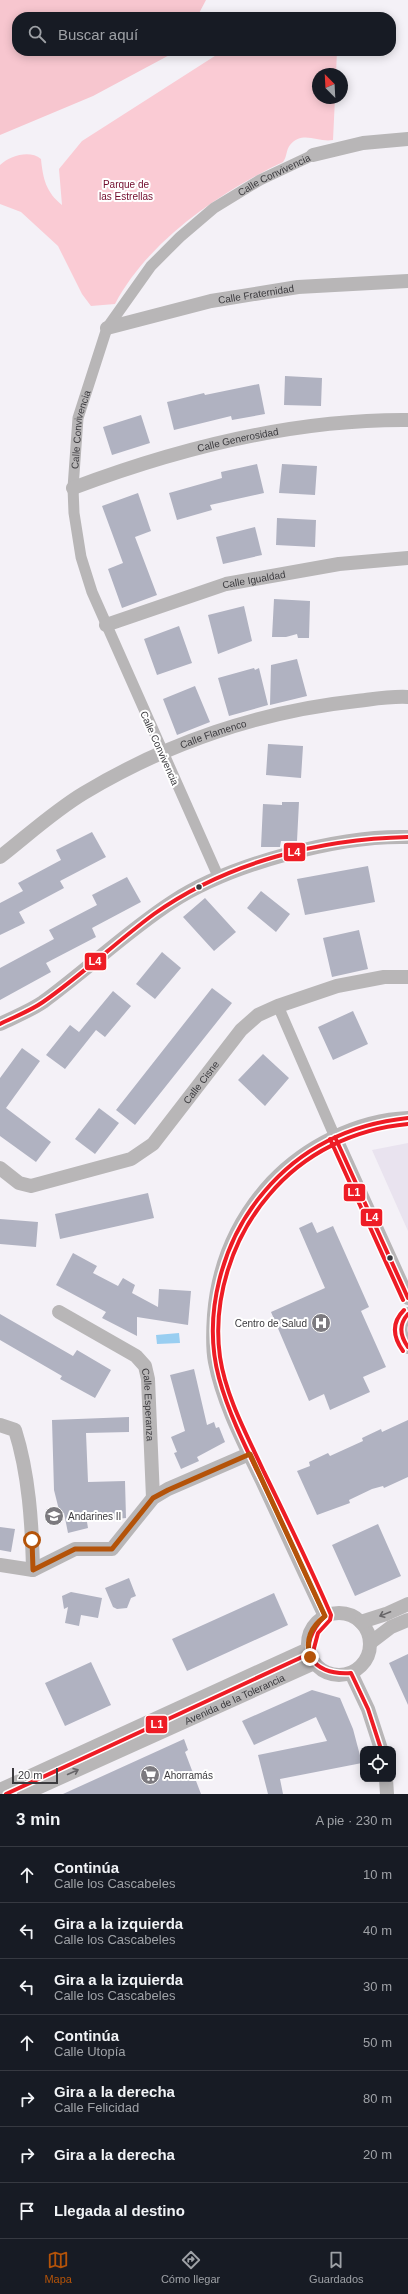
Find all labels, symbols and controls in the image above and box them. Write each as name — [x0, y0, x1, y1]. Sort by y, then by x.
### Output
search box — [12, 12, 396, 56]
icon: search — [26, 23, 48, 45]
text: Buscar aquí — [58, 26, 138, 43]
north arrow — [312, 68, 348, 104]
street label: Calle Convivencia — [236, 152, 313, 198]
park label: Parque de las Estrellas — [99, 179, 153, 202]
street label: Calle Fraternidad — [217, 283, 295, 306]
street label: Calle Convivencia — [69, 389, 93, 469]
street label: Calle Generosidad — [196, 426, 279, 454]
street label: Calle Igualdad — [221, 569, 286, 591]
street label: Calle Convivencia — [138, 709, 181, 787]
street label: Calle Flamenco — [178, 718, 248, 751]
line badge: L4 — [283, 842, 306, 862]
text: L4 — [288, 846, 301, 858]
unlabelled marker — [194, 882, 204, 892]
line badge: L4 — [84, 952, 107, 971]
text: L4 — [89, 955, 102, 967]
street label: Calle Cisne — [181, 1058, 221, 1106]
line badge: L1 — [343, 1183, 366, 1202]
text: L1 — [348, 1186, 360, 1198]
line badge: L4 — [360, 1208, 383, 1227]
text: L4 — [366, 1211, 379, 1223]
unlabelled marker — [385, 1253, 395, 1263]
hospital icon: Centro de Salud — [310, 1312, 332, 1334]
place label: Centro de Salud — [235, 1318, 307, 1329]
street label: Calle Esperanza — [140, 1367, 156, 1442]
school or university icon: Andarines II — [43, 1505, 65, 1527]
place label: Andarines II — [68, 1511, 121, 1522]
route start — [23, 1531, 41, 1549]
one-way arrow — [379, 1611, 391, 1619]
route end — [301, 1648, 319, 1666]
street label: Avenida de la Tolerancia — [183, 1672, 287, 1727]
line badge: L1 — [145, 1715, 168, 1734]
text: L1 — [151, 1718, 163, 1730]
map controls — [360, 1746, 396, 1782]
button: locate — [360, 1746, 396, 1782]
supermarket icon: Ahorramás — [139, 1764, 161, 1786]
scale bar — [12, 1766, 58, 1785]
one-way arrow — [66, 1768, 78, 1775]
text: 20 m — [18, 1769, 42, 1781]
place label: Ahorramás — [164, 1770, 213, 1781]
text: 3 min — [16, 1810, 60, 1829]
text: A pie · 230 m — [315, 1813, 392, 1828]
text: Continúa — [54, 1859, 119, 1876]
icon: ahead — [16, 1864, 38, 1886]
text: 10 m — [363, 1867, 392, 1882]
text: Calle los Cascabeles — [54, 1876, 175, 1891]
text: Gira a la izquierda — [54, 1915, 183, 1932]
icon: left — [16, 1920, 38, 1942]
text: 40 m — [363, 1923, 392, 1938]
text: Calle los Cascabeles — [54, 1932, 175, 1947]
text: Gira a la izquierda — [54, 1971, 183, 1988]
icon: left — [16, 1976, 38, 1998]
text: 30 m — [363, 1979, 392, 1994]
text: Calle los Cascabeles — [54, 1988, 175, 2003]
text: Continúa — [54, 2027, 119, 2044]
icon: ahead — [16, 2032, 38, 2054]
text: 50 m — [363, 2035, 392, 2050]
text: Calle Utopía — [54, 2044, 126, 2059]
text: Gira a la derecha — [54, 2083, 175, 2100]
icon: right — [16, 2088, 38, 2110]
text: 80 m — [363, 2091, 392, 2106]
text: Calle Felicidad — [54, 2100, 139, 2115]
icon: right — [16, 2144, 38, 2166]
text: Gira a la derecha — [54, 2146, 175, 2163]
text: 20 m — [363, 2147, 392, 2162]
icon: arrive — [16, 2200, 38, 2222]
text: Llegada al destino — [54, 2202, 185, 2219]
tab: Mapa — [44, 2249, 72, 2285]
tab: Cómo llegar — [161, 2249, 220, 2285]
tab: Guardados — [309, 2249, 364, 2285]

